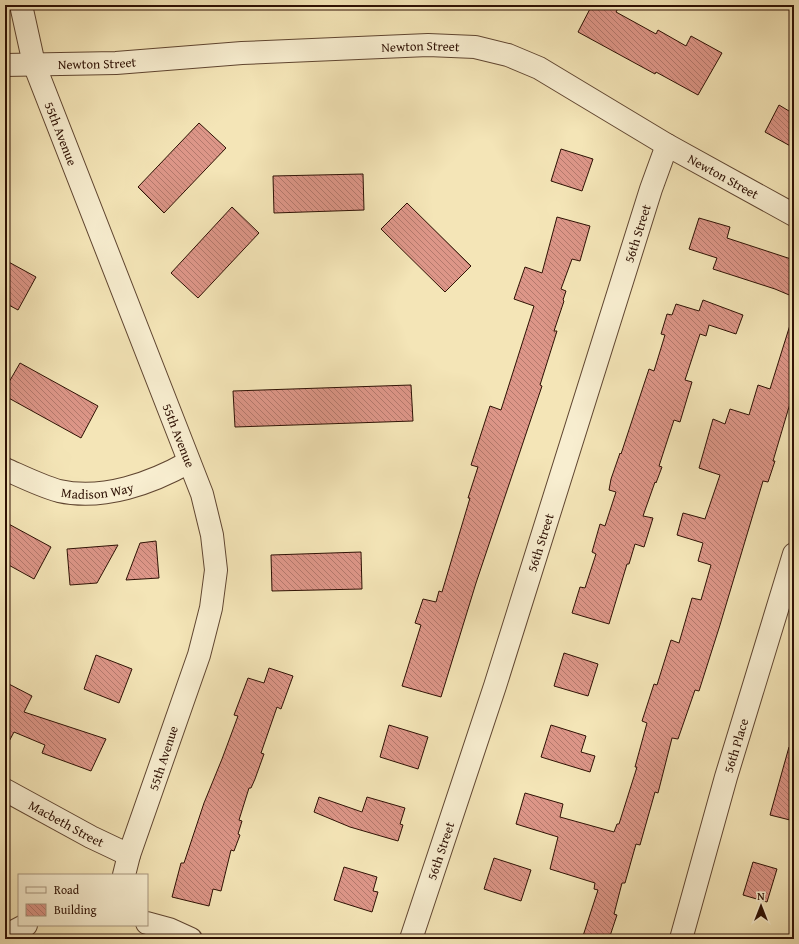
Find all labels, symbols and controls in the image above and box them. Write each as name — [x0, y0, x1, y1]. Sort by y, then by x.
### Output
street label: Newton Street — [381, 36, 460, 57]
street label: Newton Street — [58, 52, 137, 74]
street label: 55th Avenue — [40, 99, 82, 168]
street label: Newton Street — [684, 149, 762, 204]
street label: 56th Street — [619, 202, 656, 265]
street label: 55th Avenue — [157, 401, 200, 470]
street label: Madison Way — [60, 478, 136, 504]
street label: 56th Street — [522, 511, 559, 574]
street label: 56th Place — [719, 716, 753, 775]
street label: 55th Avenue — [144, 723, 183, 793]
street label: Macbeth Street — [25, 796, 107, 852]
street label: 56th Street — [422, 819, 459, 882]
legend — [18, 874, 148, 926]
text: Road — [54, 881, 80, 898]
north arrow — [741, 886, 781, 926]
text: N — [757, 888, 765, 904]
text: Building — [54, 901, 97, 918]

